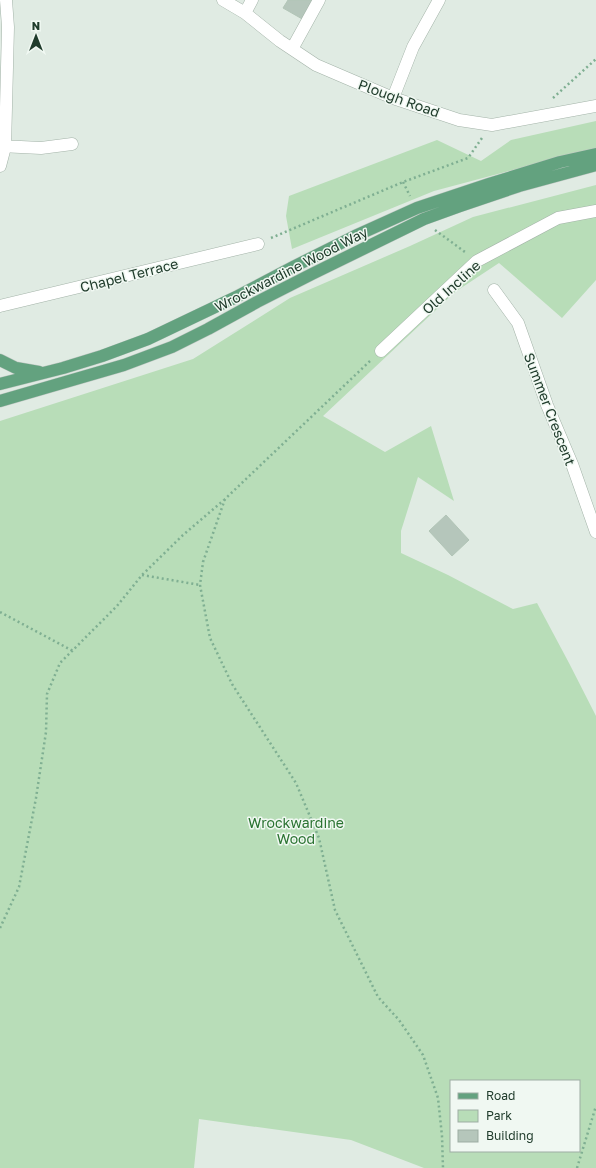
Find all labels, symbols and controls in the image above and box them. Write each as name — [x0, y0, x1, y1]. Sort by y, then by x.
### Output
north arrow — [16, 16, 56, 56]
text: N — [32, 19, 40, 32]
street label: Plough Road — [356, 75, 442, 121]
street label: Wrockwardine Wood Way — [212, 223, 371, 315]
street label: Chapel Terrace — [78, 255, 180, 295]
street label: Old Incline — [418, 256, 484, 318]
street label: Summer Crescent — [521, 350, 579, 468]
park label: Wrockwardine Wood — [248, 814, 344, 847]
legend — [450, 1080, 580, 1152]
text: Road — [486, 1088, 515, 1103]
text: Park — [486, 1108, 512, 1123]
text: Building — [486, 1128, 534, 1143]

